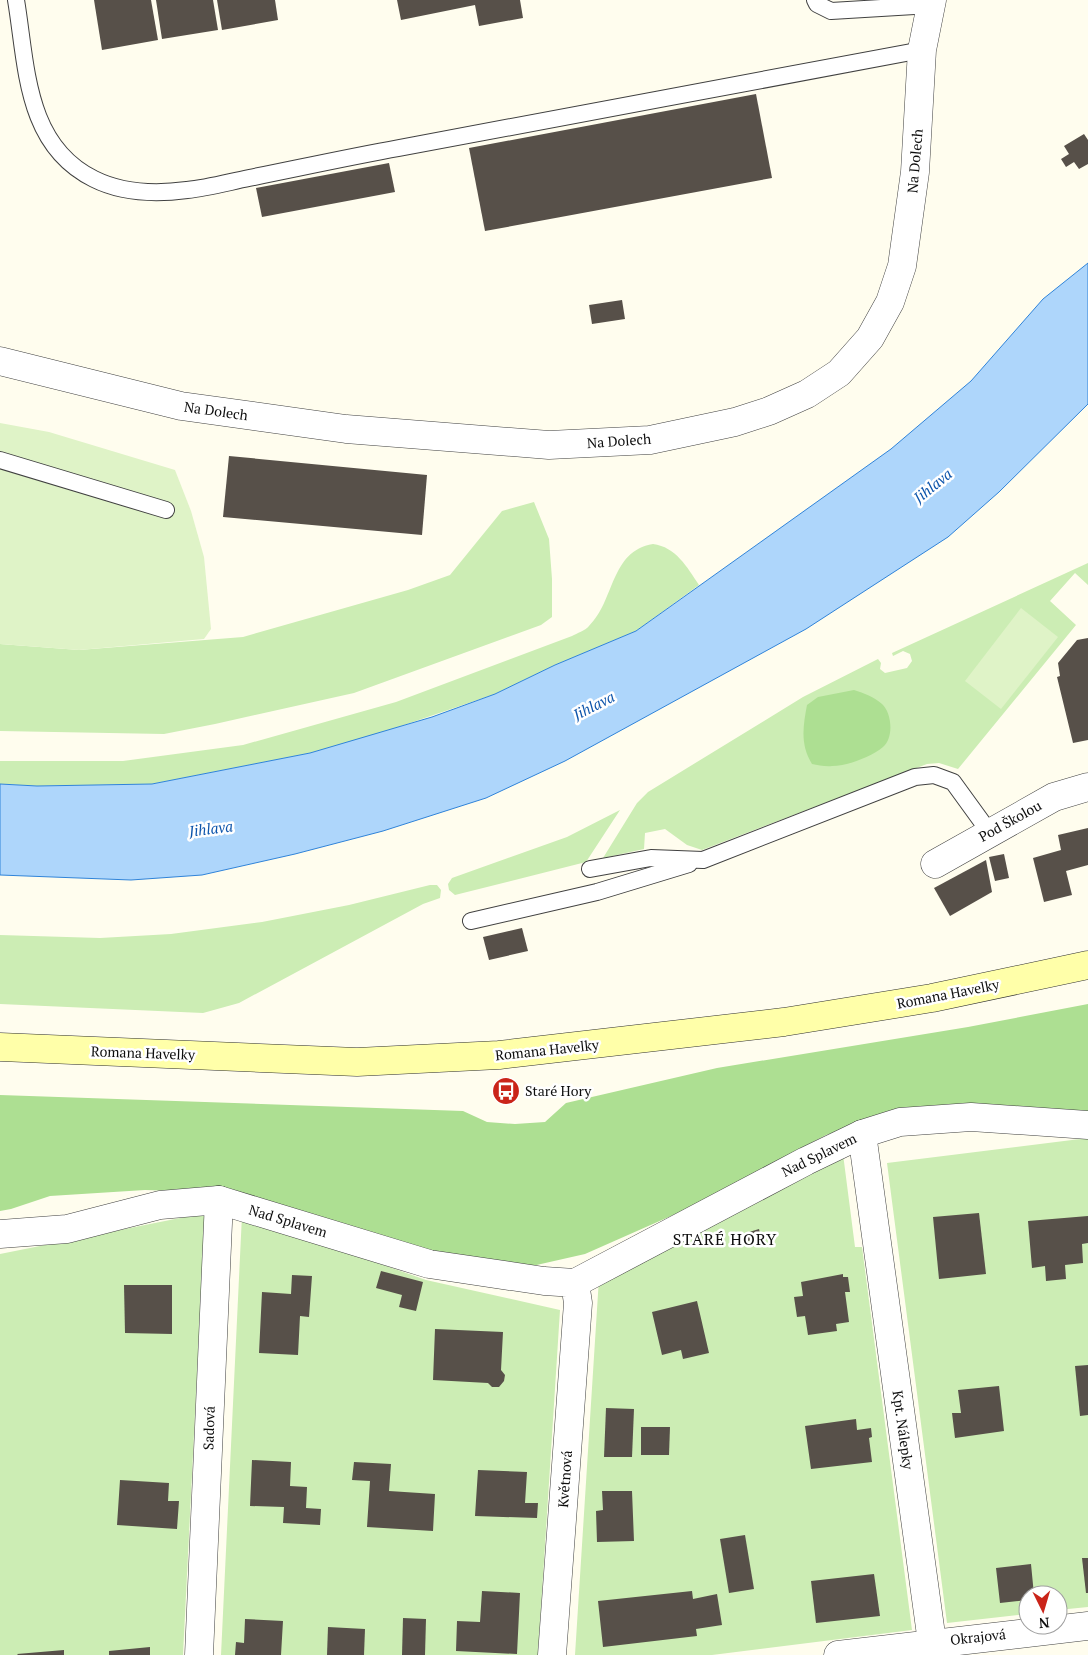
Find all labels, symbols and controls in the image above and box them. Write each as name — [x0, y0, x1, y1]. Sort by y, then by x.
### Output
street label: Na Dolech — [902, 128, 927, 194]
street label: Na Dolech — [183, 397, 249, 424]
street label: Na Dolech — [586, 429, 652, 452]
water label: Jihlava — [908, 464, 956, 507]
water label: Jihlava — [569, 686, 618, 724]
street label: Pod Školou — [975, 795, 1045, 846]
water label: Jihlava — [187, 815, 234, 841]
street label: Romana Havelky — [895, 974, 1002, 1013]
street label: Romana Havelky — [494, 1035, 601, 1064]
street label: Romana Havelky — [91, 1041, 196, 1064]
bus stop icon: Staré Hory — [491, 1076, 521, 1106]
place label: Staré Hory — [525, 1081, 592, 1100]
street label: Nad Splavem — [778, 1128, 859, 1181]
street label: Nad Splavem — [247, 1200, 330, 1241]
district label: STARÉ HORY — [673, 1228, 777, 1250]
street label: Kpt. Nálepky — [889, 1389, 919, 1472]
street label: Sadová — [198, 1406, 219, 1450]
street label: Květnová — [553, 1450, 576, 1508]
north arrow — [1018, 1585, 1068, 1635]
text: N — [1038, 1614, 1050, 1633]
street label: Okrajová — [949, 1624, 1007, 1649]

